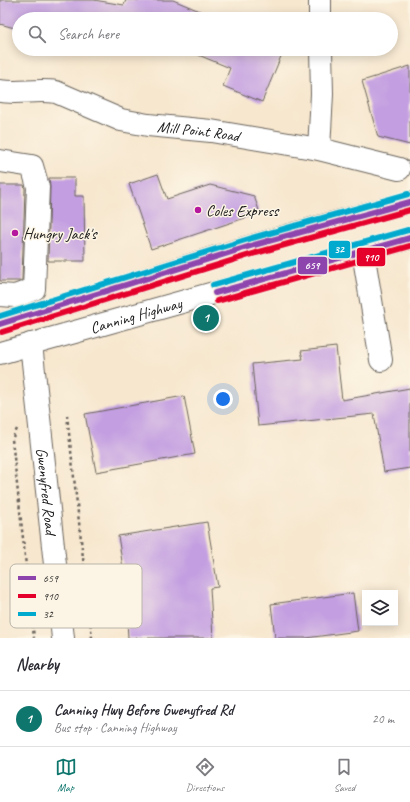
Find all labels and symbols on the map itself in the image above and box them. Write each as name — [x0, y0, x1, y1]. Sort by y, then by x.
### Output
street label: Mill Point Road — [156, 117, 243, 147]
place label: Coles Express — [206, 201, 280, 221]
marker: Coles Express — [193, 205, 203, 215]
place label: Hungry Jack's — [23, 224, 98, 244]
marker: Hungry Jack's — [10, 228, 20, 238]
line badge: 32 — [328, 240, 351, 259]
text: 32 — [334, 242, 345, 256]
line badge: 910 — [356, 247, 386, 267]
text: 910 — [364, 250, 379, 264]
line badge: 659 — [297, 256, 328, 275]
text: 659 — [305, 258, 321, 272]
street label: Canning Highway — [88, 293, 186, 338]
pin: 1 — [193, 303, 219, 333]
your location — [213, 389, 233, 409]
street label: Gwenyfred Road — [31, 447, 61, 538]
legend — [10, 564, 142, 628]
text: 659 — [43, 571, 59, 585]
text: 910 — [43, 589, 59, 603]
text: 32 — [43, 607, 54, 621]

